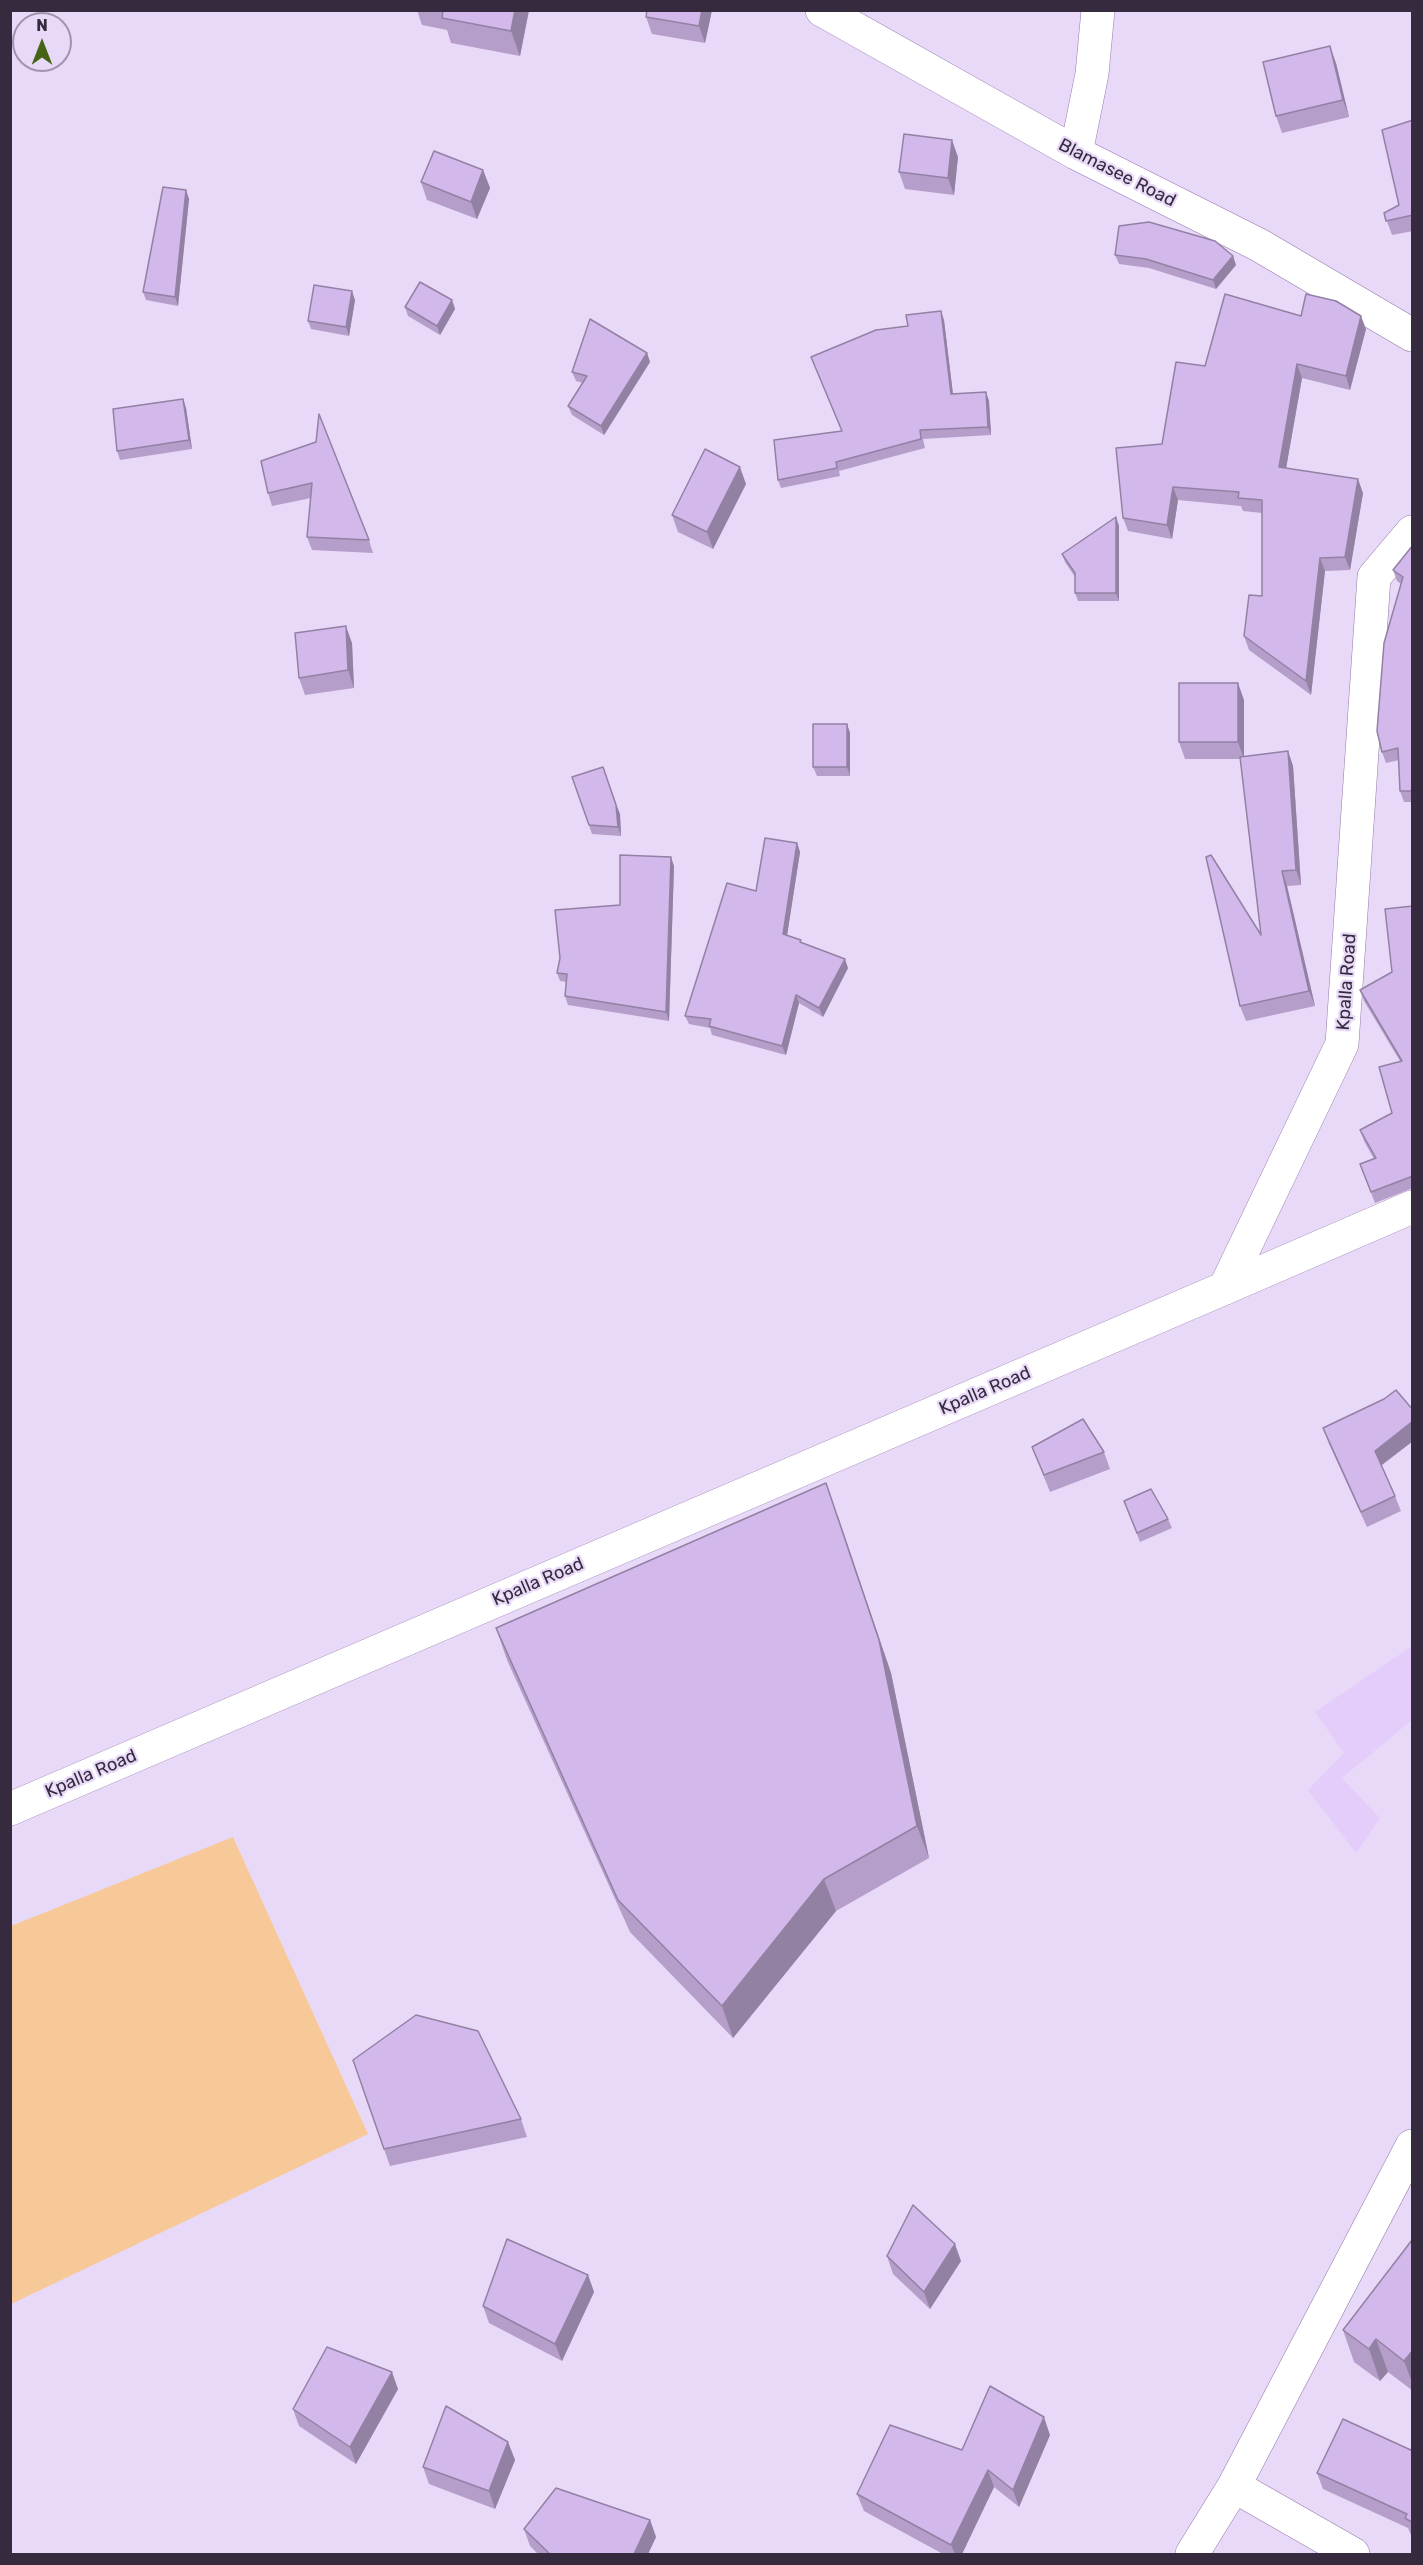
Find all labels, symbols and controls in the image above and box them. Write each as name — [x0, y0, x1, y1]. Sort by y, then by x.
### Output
north arrow — [12, 12, 72, 72]
text: N — [36, 16, 48, 35]
street label: Blamasee Road — [1055, 134, 1179, 212]
street label: Kpalla Road — [1333, 933, 1361, 1031]
street label: Kpalla Road — [936, 1362, 1034, 1420]
street label: Kpalla Road — [489, 1553, 587, 1611]
street label: Kpalla Road — [42, 1745, 140, 1803]

